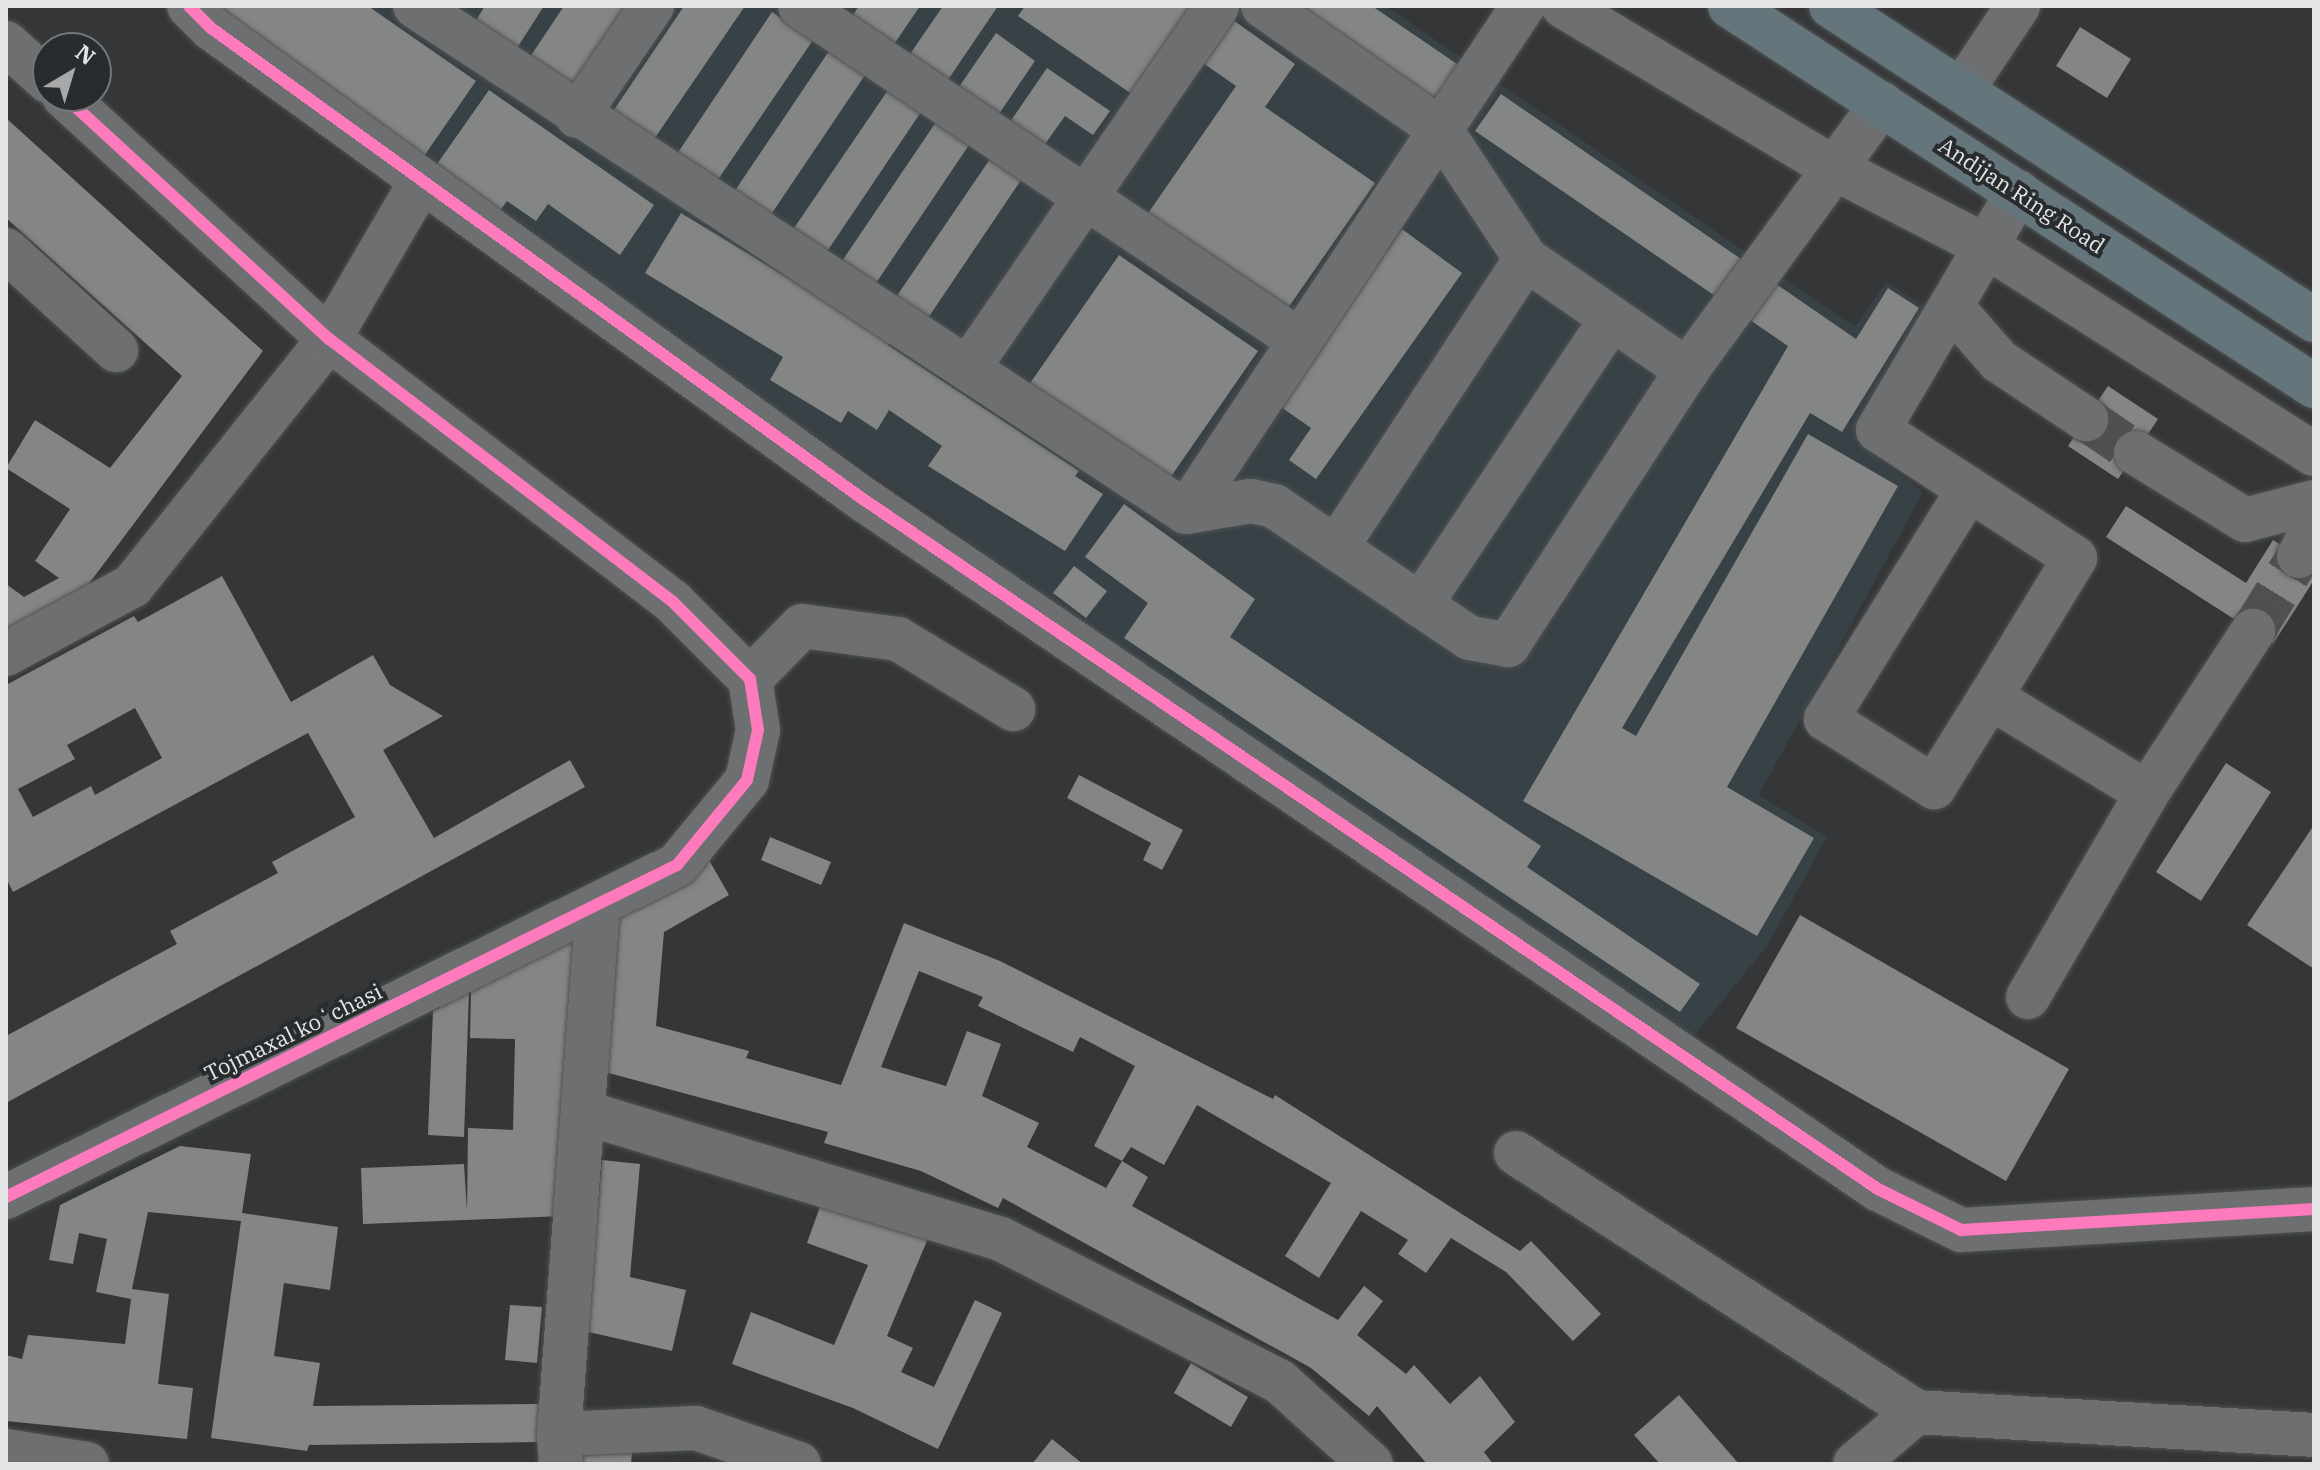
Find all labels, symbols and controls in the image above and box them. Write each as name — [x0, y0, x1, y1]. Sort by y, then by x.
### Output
north arrow — [32, 32, 112, 112]
text: N — [70, 37, 102, 71]
street label: Andijan Ring Road — [1934, 131, 2110, 259]
street label: Tojmaxal koʻchasi — [200, 978, 386, 1086]

